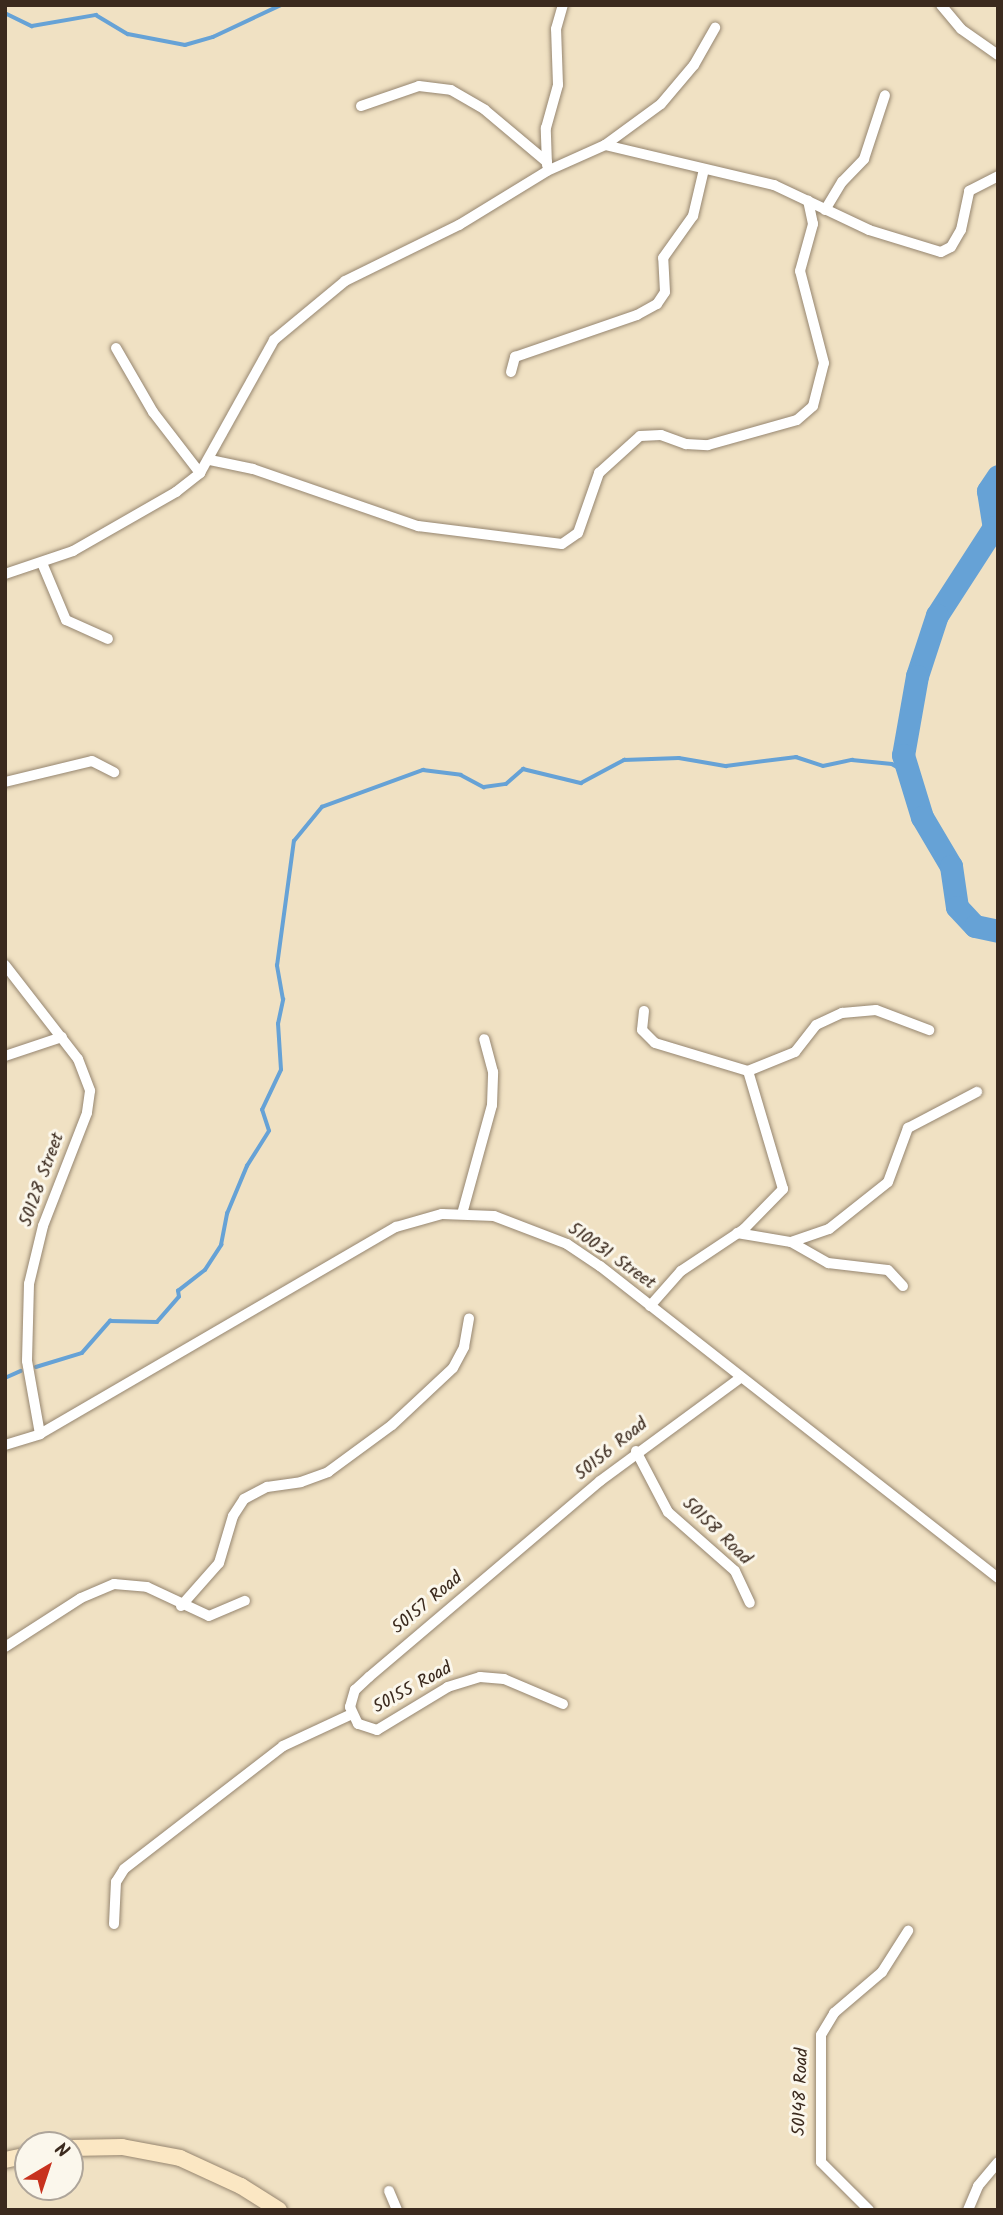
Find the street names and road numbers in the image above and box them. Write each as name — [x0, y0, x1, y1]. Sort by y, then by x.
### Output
street label: 50128 Street — [16, 1130, 70, 1230]
street label: 510031 Street — [563, 1219, 659, 1295]
street label: 50156 Road — [571, 1414, 653, 1486]
street label: 50158 Road — [677, 1494, 755, 1570]
street label: 50157 Road — [388, 1568, 468, 1640]
street label: 50155 Road — [370, 1658, 456, 1720]
street label: 50148 Road — [790, 2047, 814, 2137]

